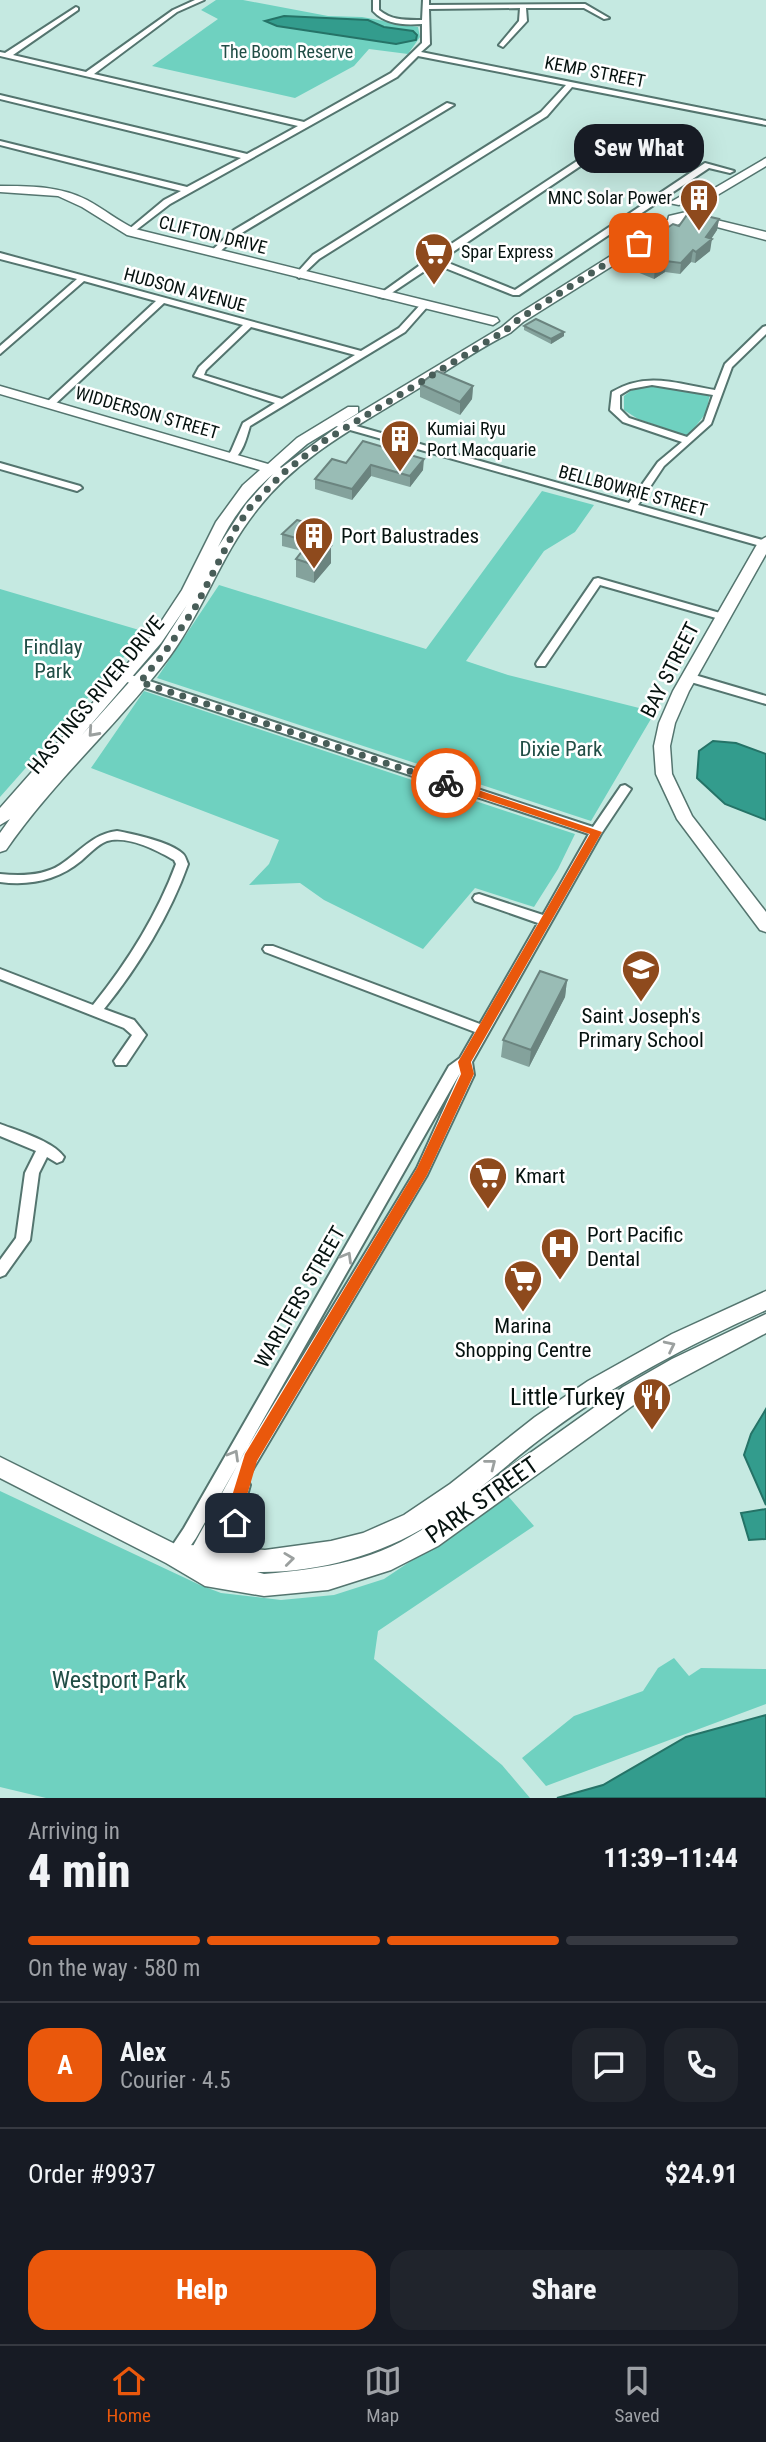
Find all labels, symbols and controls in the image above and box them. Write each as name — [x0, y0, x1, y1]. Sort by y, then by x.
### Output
park label: The Boom Reserve — [221, 41, 353, 62]
street label: KEMP STREET — [543, 51, 647, 92]
callout: Sew What — [574, 124, 704, 173]
text: Sew What — [594, 135, 684, 162]
building icon: MNC Solar Power — [678, 177, 720, 232]
place label: MNC Solar Power — [548, 187, 673, 208]
street label: CLIFTON DRIVE — [157, 211, 269, 258]
pin — [609, 213, 669, 273]
icon: bag — [620, 224, 658, 262]
supermarket icon: Spar Express — [413, 231, 455, 286]
place label: Spar Express — [461, 241, 553, 262]
street label: HUDSON AVENUE — [122, 263, 249, 316]
street label: WIDDERSON STREET — [73, 382, 221, 443]
building icon: Kumiai Ryu Port Macquarie — [379, 418, 421, 473]
place label: Kumiai Ryu Port Macquarie — [427, 418, 536, 460]
street label: BELLBOWRIE STREET — [556, 461, 710, 520]
building icon: Port Balustrades — [293, 515, 335, 570]
place label: Port Balustrades — [341, 524, 479, 548]
street label: HASTINGS RIVER DRIVE — [23, 611, 169, 779]
street label: BAY STREET — [636, 618, 704, 722]
park label: Findlay Park — [24, 635, 83, 683]
one-way arrow — [89, 724, 101, 737]
park label: Dixie Park — [520, 737, 603, 761]
courier — [411, 748, 481, 818]
icon: bike — [427, 764, 465, 802]
school or university icon: Saint Joseph's Primary School — [620, 948, 662, 1003]
place label: Saint Joseph's Primary School — [578, 1004, 704, 1052]
supermarket icon: Kmart — [467, 1155, 509, 1210]
place label: Kmart — [515, 1164, 565, 1188]
street label: WARLTERS STREET — [250, 1222, 350, 1372]
place label: Port Pacific Dental — [587, 1223, 683, 1271]
hospital icon: Port Pacific Dental — [539, 1226, 581, 1281]
one-way arrow — [339, 1252, 352, 1264]
supermarket icon: Marina Shopping Centre — [502, 1258, 544, 1313]
place label: Marina Shopping Centre — [455, 1314, 591, 1362]
one-way arrow — [663, 1341, 675, 1355]
restaurant icon: Little Turkey — [631, 1376, 673, 1431]
place label: Little Turkey — [510, 1383, 625, 1411]
one-way arrow — [226, 1449, 239, 1462]
street label: PARK STREET — [420, 1451, 544, 1549]
one-way arrow — [483, 1459, 496, 1472]
pin — [205, 1493, 265, 1553]
icon: home — [216, 1504, 254, 1542]
one-way arrow — [284, 1552, 295, 1567]
park label: Westport Park — [52, 1666, 186, 1694]
text: Arriving in — [28, 1818, 120, 1845]
text: 11:39–11:44 — [604, 1843, 738, 1873]
text: 4 min — [28, 1844, 131, 1898]
text: On the way · 580 m — [28, 1955, 200, 1982]
button: chat — [572, 2028, 646, 2102]
button: phone — [664, 2028, 738, 2102]
text: Alex — [120, 2037, 166, 2067]
text: A — [57, 2050, 73, 2080]
text: Courier · 4.5 — [120, 2067, 231, 2094]
text: Order #9937 — [28, 2159, 156, 2189]
text: $24.91 — [665, 2159, 738, 2189]
button: Help — [28, 2250, 376, 2330]
button: Share — [390, 2250, 738, 2330]
tab: Home — [106, 2362, 151, 2427]
tab: Map — [364, 2362, 402, 2427]
tab: Saved — [614, 2362, 660, 2427]

